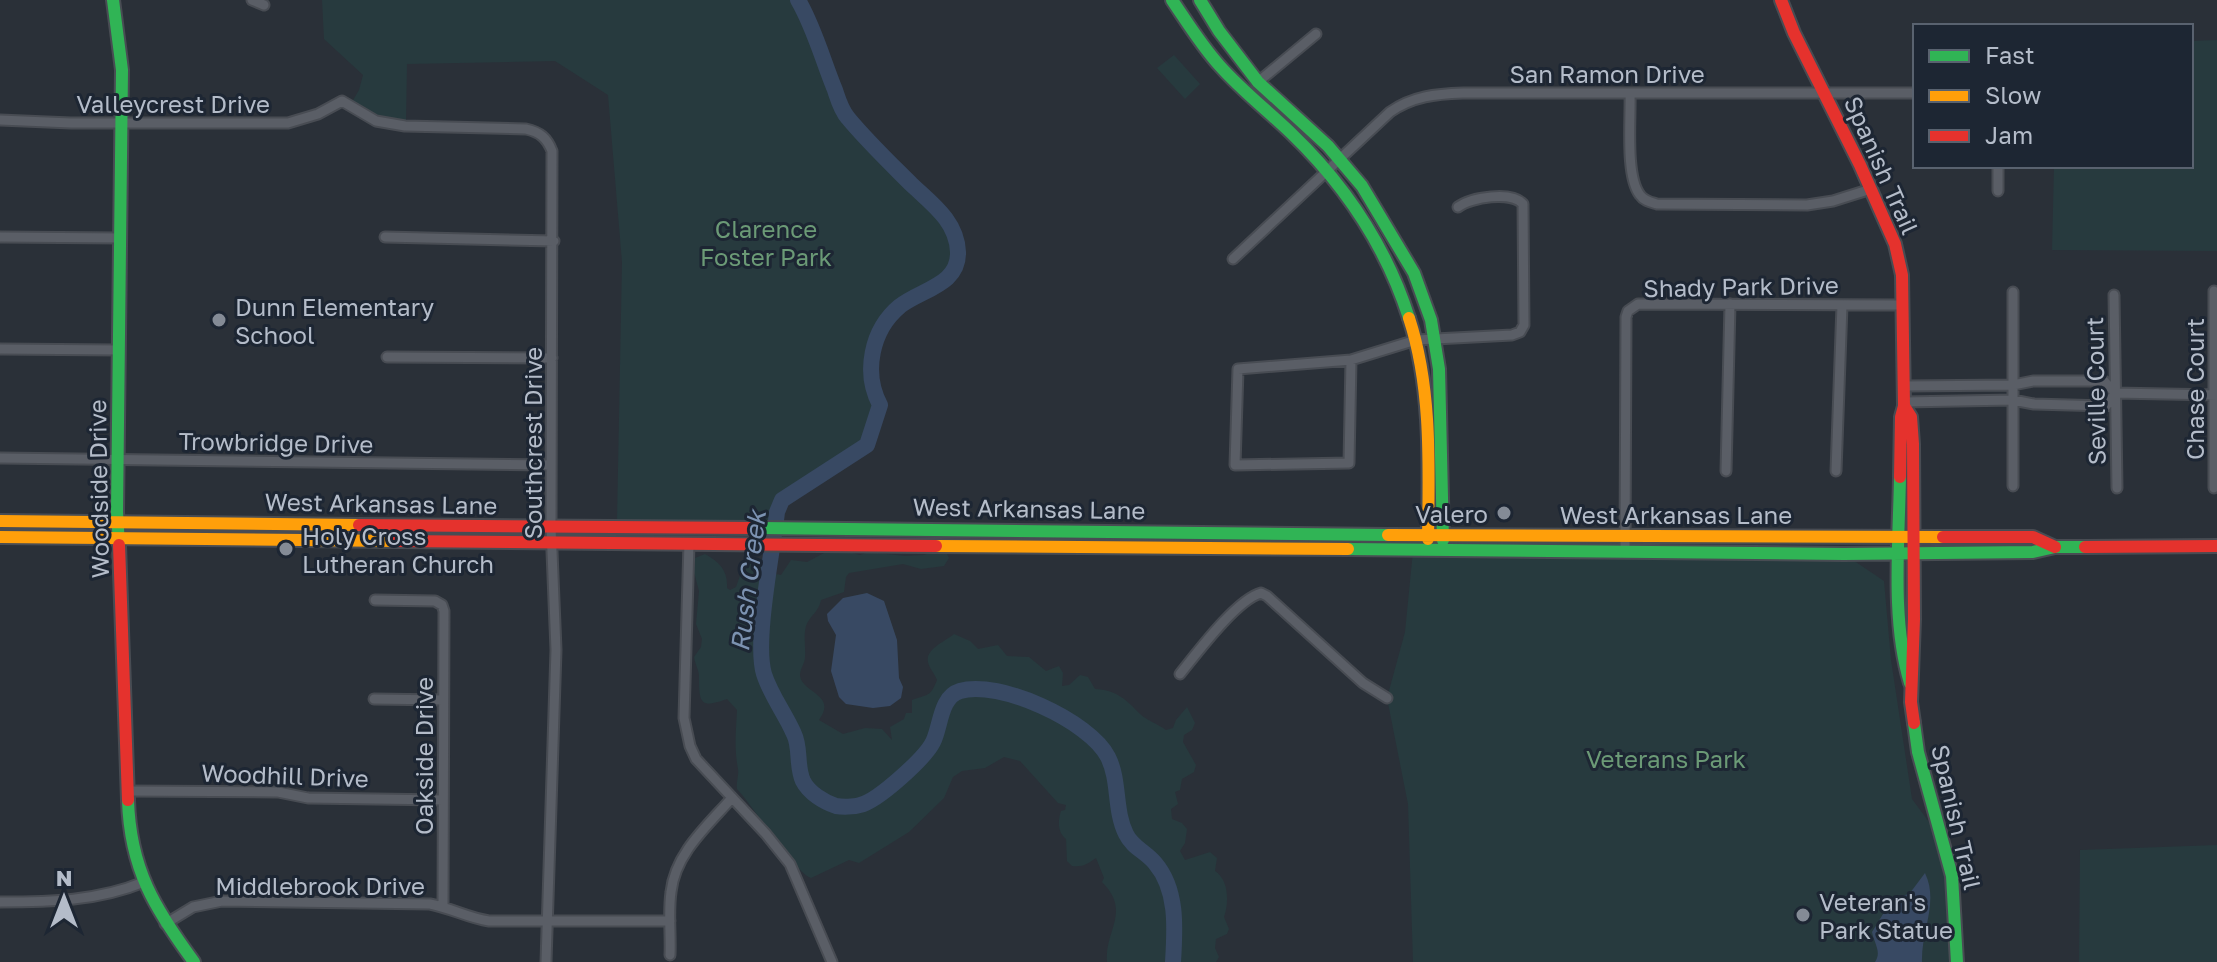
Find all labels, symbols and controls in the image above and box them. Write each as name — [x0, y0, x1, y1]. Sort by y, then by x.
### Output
legend — [1913, 24, 2193, 168]
text: Fast — [1985, 40, 2035, 69]
street label: San Ramon Drive — [1509, 59, 1705, 88]
text: Slow — [1985, 80, 2041, 109]
street label: Valleycrest Drive — [76, 89, 270, 118]
street label: Spanish Trail — [1839, 92, 1925, 238]
text: Jam — [1985, 120, 2033, 149]
park label: Clarence Foster Park — [700, 214, 832, 271]
street label: Shady Park Drive — [1643, 270, 1839, 302]
place label: Dunn Elementary School — [235, 292, 434, 349]
marker: Dunn Elementary School — [210, 311, 228, 329]
street label: Seville Court — [2079, 317, 2111, 465]
street label: Chase Court — [2180, 318, 2209, 460]
street label: Southcrest Drive — [518, 347, 547, 539]
street label: Woodside Drive — [82, 399, 114, 579]
street label: Trowbridge Drive — [178, 426, 374, 458]
street label: West Arkansas Lane — [264, 486, 498, 520]
street label: West Arkansas Lane — [912, 491, 1146, 525]
place label: Valero — [1415, 499, 1488, 528]
street label: West Arkansas Lane — [1560, 500, 1792, 529]
marker: Valero — [1495, 504, 1513, 522]
water label: Rush Creek — [724, 507, 772, 653]
place label: Holy Cross Lutheran Church — [302, 521, 494, 578]
marker: Holy Cross Lutheran Church — [277, 540, 295, 558]
street label: Oakside Drive — [409, 677, 438, 835]
street label: Spanish Trail — [1926, 742, 1988, 892]
park label: Veterans Park — [1586, 744, 1746, 773]
street label: Woodhill Drive — [201, 758, 369, 792]
north arrow — [24, 858, 104, 938]
text: N — [56, 864, 72, 891]
street label: Middlebrook Drive — [215, 871, 425, 900]
place label: Veteran's Park Statue — [1819, 887, 1953, 944]
marker: Veteran's Park Statue — [1794, 906, 1812, 924]

